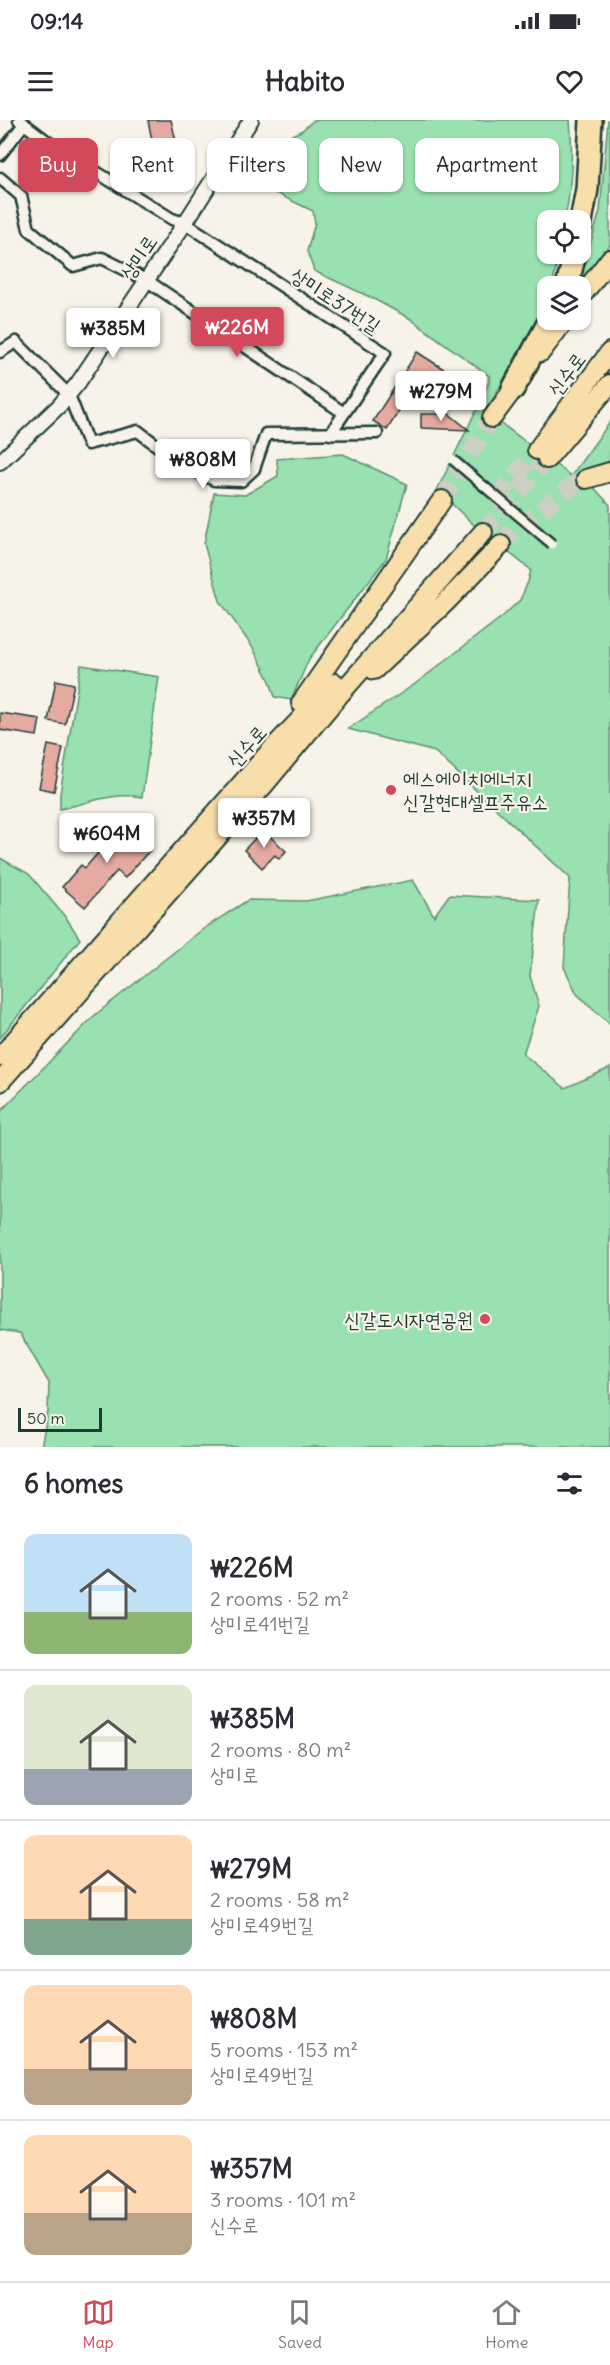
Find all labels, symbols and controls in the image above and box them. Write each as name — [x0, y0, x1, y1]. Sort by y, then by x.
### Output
text: 09:14 — [30, 7, 84, 35]
text: Habito — [265, 64, 345, 98]
icon: menu — [24, 65, 57, 98]
icon: heart — [553, 65, 586, 98]
chip: Buy — [18, 138, 98, 192]
chip: Rent — [110, 138, 195, 192]
chip: Filters — [207, 138, 307, 192]
chip: New — [319, 138, 403, 192]
chip: Apartment — [415, 138, 559, 192]
map controls — [537, 210, 591, 330]
button: locate — [537, 210, 591, 264]
street label: 상미로 — [114, 230, 162, 284]
street label: 상미로37번길 — [287, 262, 385, 338]
button: layers — [537, 276, 591, 330]
pin: ₩226M — [195, 307, 279, 358]
pin: ₩385M — [71, 308, 155, 359]
text: ₩226M — [205, 314, 269, 339]
text: ₩385M — [80, 315, 146, 340]
street label: 신수로 — [541, 347, 591, 401]
pin: ₩279M — [399, 371, 483, 422]
text: ₩279M — [409, 378, 473, 403]
pin: ₩808M — [161, 439, 245, 490]
text: ₩808M — [169, 446, 237, 471]
street label: 신수로 — [221, 720, 271, 772]
place label: 에스에이치에너지 신갈현대셀프주유소 — [403, 766, 548, 814]
marker: 에스에이치에너지 신갈현대셀프주유소 — [384, 783, 398, 797]
pin: ₩357M — [222, 798, 306, 849]
text: ₩357M — [232, 805, 296, 830]
pin: ₩604M — [65, 813, 149, 864]
text: ₩604M — [73, 820, 141, 845]
place label: 신갈도시자연공원 — [344, 1307, 473, 1332]
marker: 신갈도시자연공원 — [478, 1312, 492, 1326]
scale bar — [18, 1405, 102, 1432]
text: 50 m — [27, 1408, 65, 1428]
text: 6 homes — [24, 1467, 123, 1500]
icon: filters — [553, 1467, 586, 1500]
text: ₩226M — [210, 1551, 294, 1584]
icon: home — [72, 1558, 144, 1630]
text: 2 rooms · 52 m² — [210, 1586, 349, 1611]
text: 상미로41번길 — [210, 1611, 310, 1636]
text: ₩385M — [210, 1702, 295, 1735]
icon: home — [72, 1709, 144, 1781]
text: 2 rooms · 80 m² — [210, 1737, 351, 1762]
text: 상미로 — [210, 1762, 258, 1787]
text: ₩279M — [210, 1852, 292, 1885]
icon: home — [72, 1859, 144, 1931]
text: 2 rooms · 58 m² — [210, 1887, 350, 1912]
text: 상미로49번길 — [210, 1912, 314, 1937]
text: ₩808M — [210, 2002, 298, 2035]
icon: home — [72, 2009, 144, 2081]
text: 5 rooms · 153 m² — [210, 2037, 358, 2062]
text: 상미로49번길 — [210, 2062, 314, 2087]
text: ₩357M — [210, 2152, 293, 2185]
icon: home — [72, 2159, 144, 2231]
text: 3 rooms · 101 m² — [210, 2187, 356, 2212]
text: 신수로 — [210, 2212, 258, 2237]
tab: Map — [82, 2296, 115, 2352]
tab: Saved — [278, 2296, 322, 2352]
tab: Home — [485, 2296, 528, 2352]

